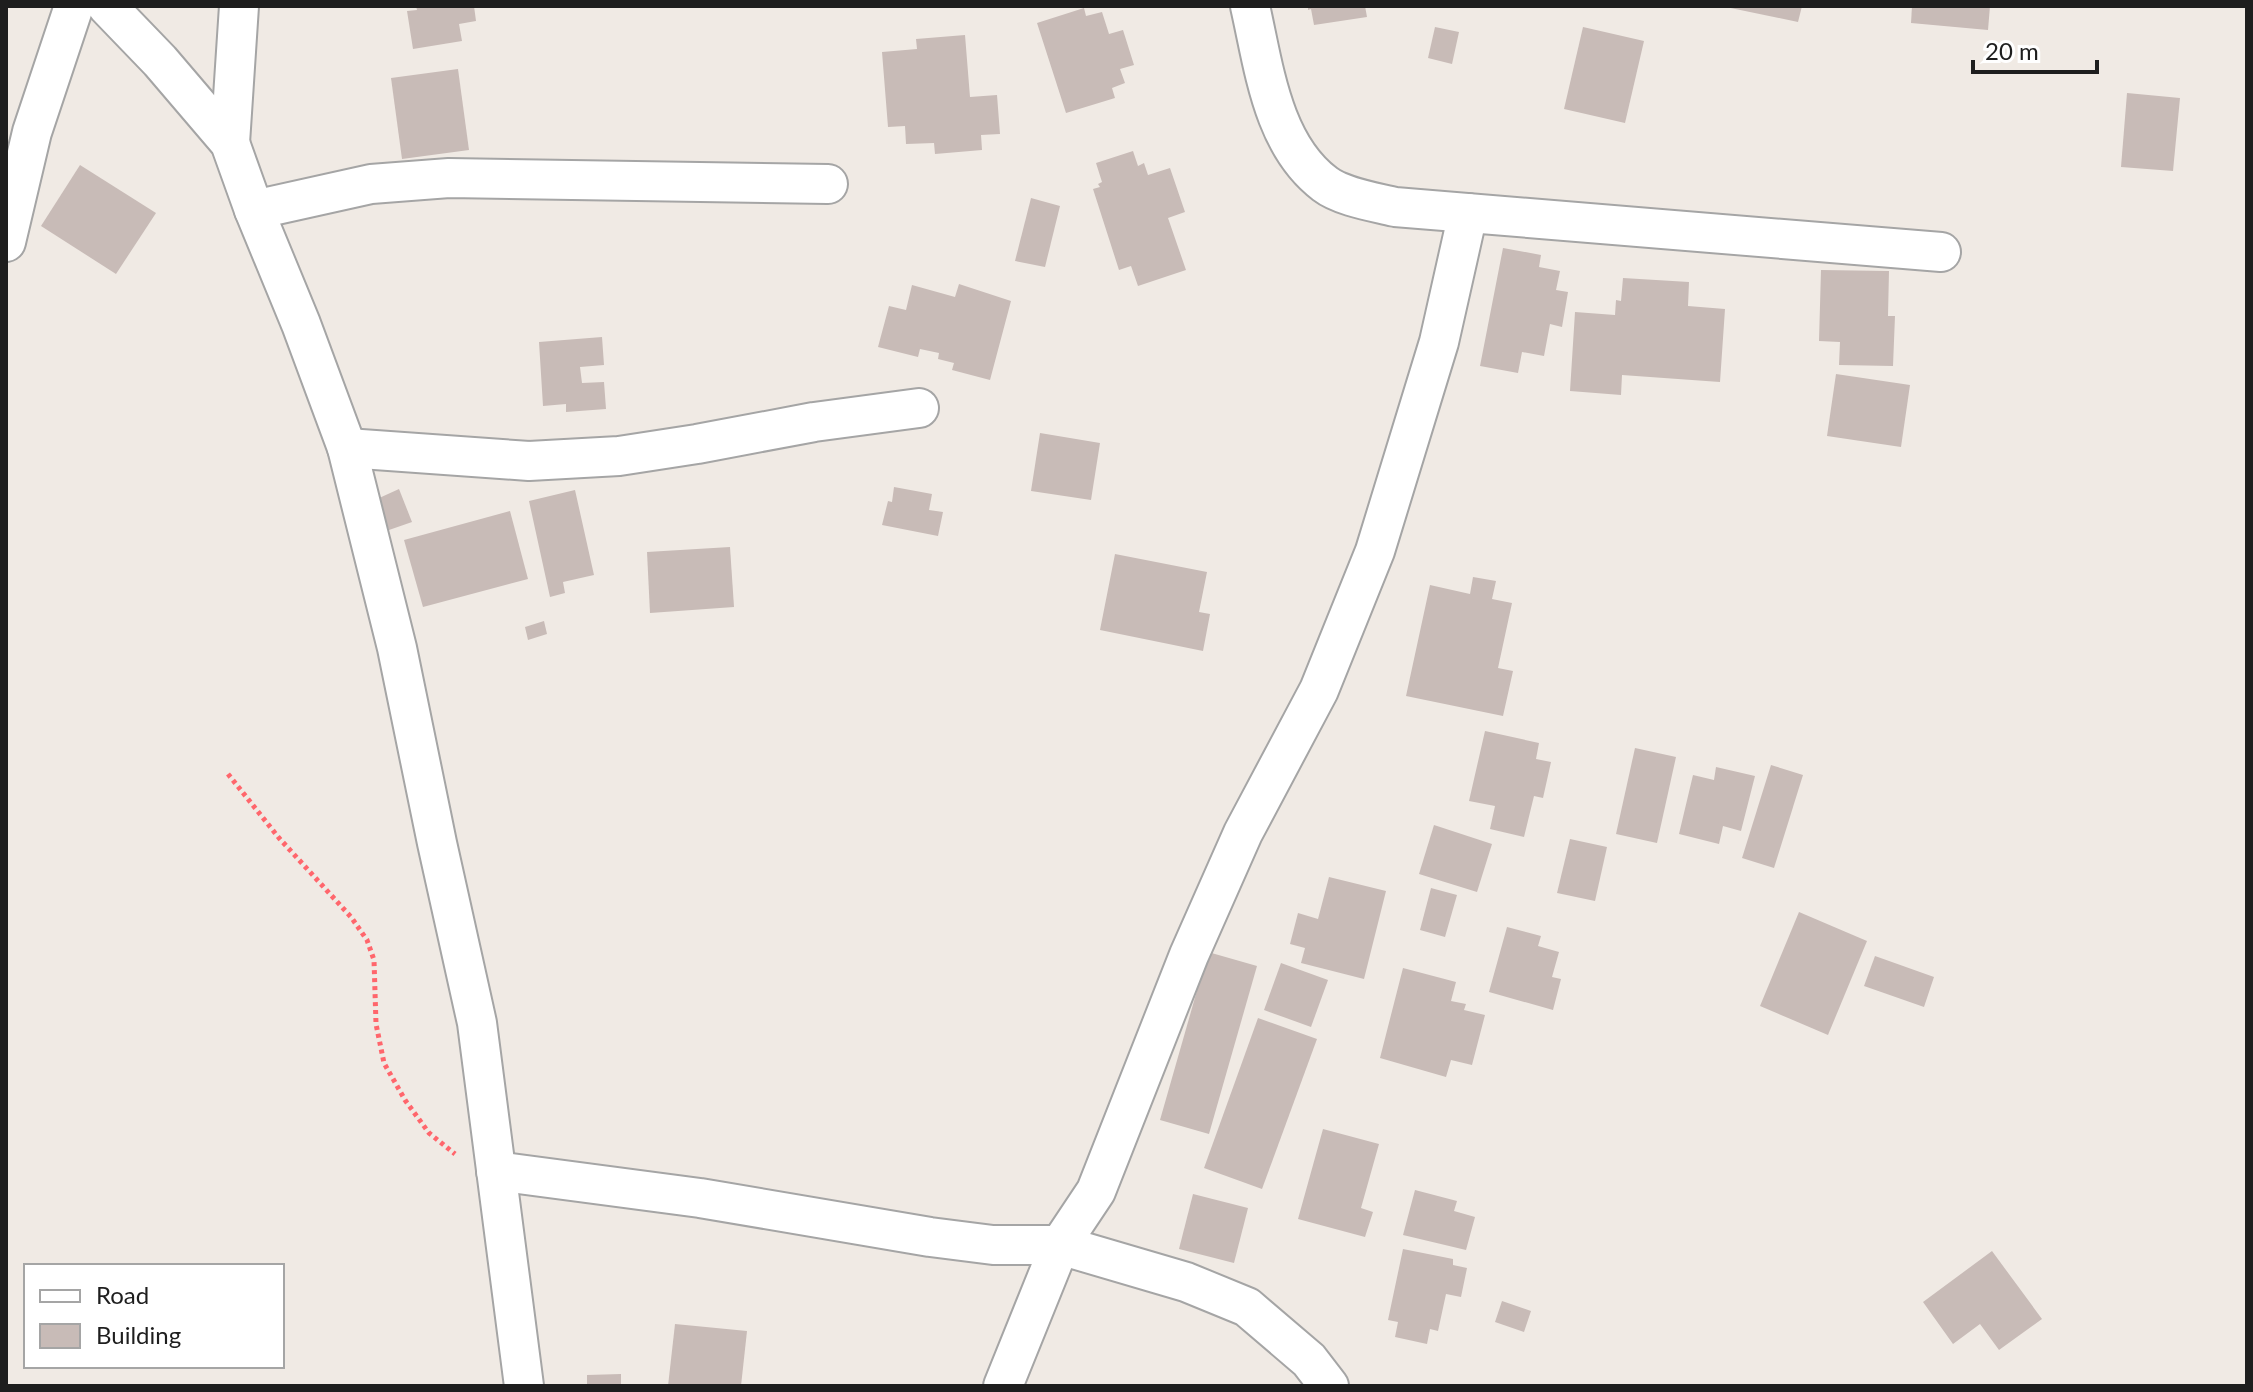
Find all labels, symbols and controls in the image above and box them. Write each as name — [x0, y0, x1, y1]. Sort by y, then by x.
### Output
scale bar — [1973, 24, 2097, 74]
text: 20 m — [1985, 36, 2039, 65]
legend — [24, 1264, 284, 1368]
text: Road — [96, 1280, 149, 1309]
text: Building — [96, 1320, 181, 1349]

